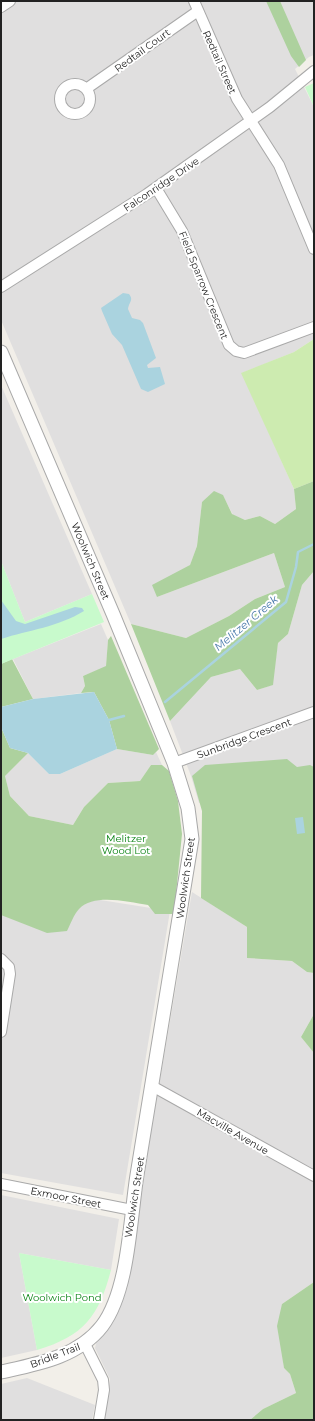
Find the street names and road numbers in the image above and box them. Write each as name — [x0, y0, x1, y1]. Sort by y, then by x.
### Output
street label: Redtail Court — [112, 26, 173, 75]
street label: Redtail Street — [200, 29, 239, 96]
street label: Falconridge Drive — [121, 154, 202, 215]
street label: Field Sparrow Crescent — [176, 229, 231, 341]
street label: Woolwich Street — [68, 521, 113, 602]
street label: Sunbridge Crescent — [195, 715, 293, 762]
street label: Woolwich Street — [173, 836, 198, 920]
street label: Macville Avenue — [194, 1106, 271, 1157]
street label: Woolwich Street — [122, 1155, 147, 1239]
street label: Exmoor Street — [29, 1184, 102, 1211]
street label: Bridle Trail — [28, 1340, 82, 1371]

